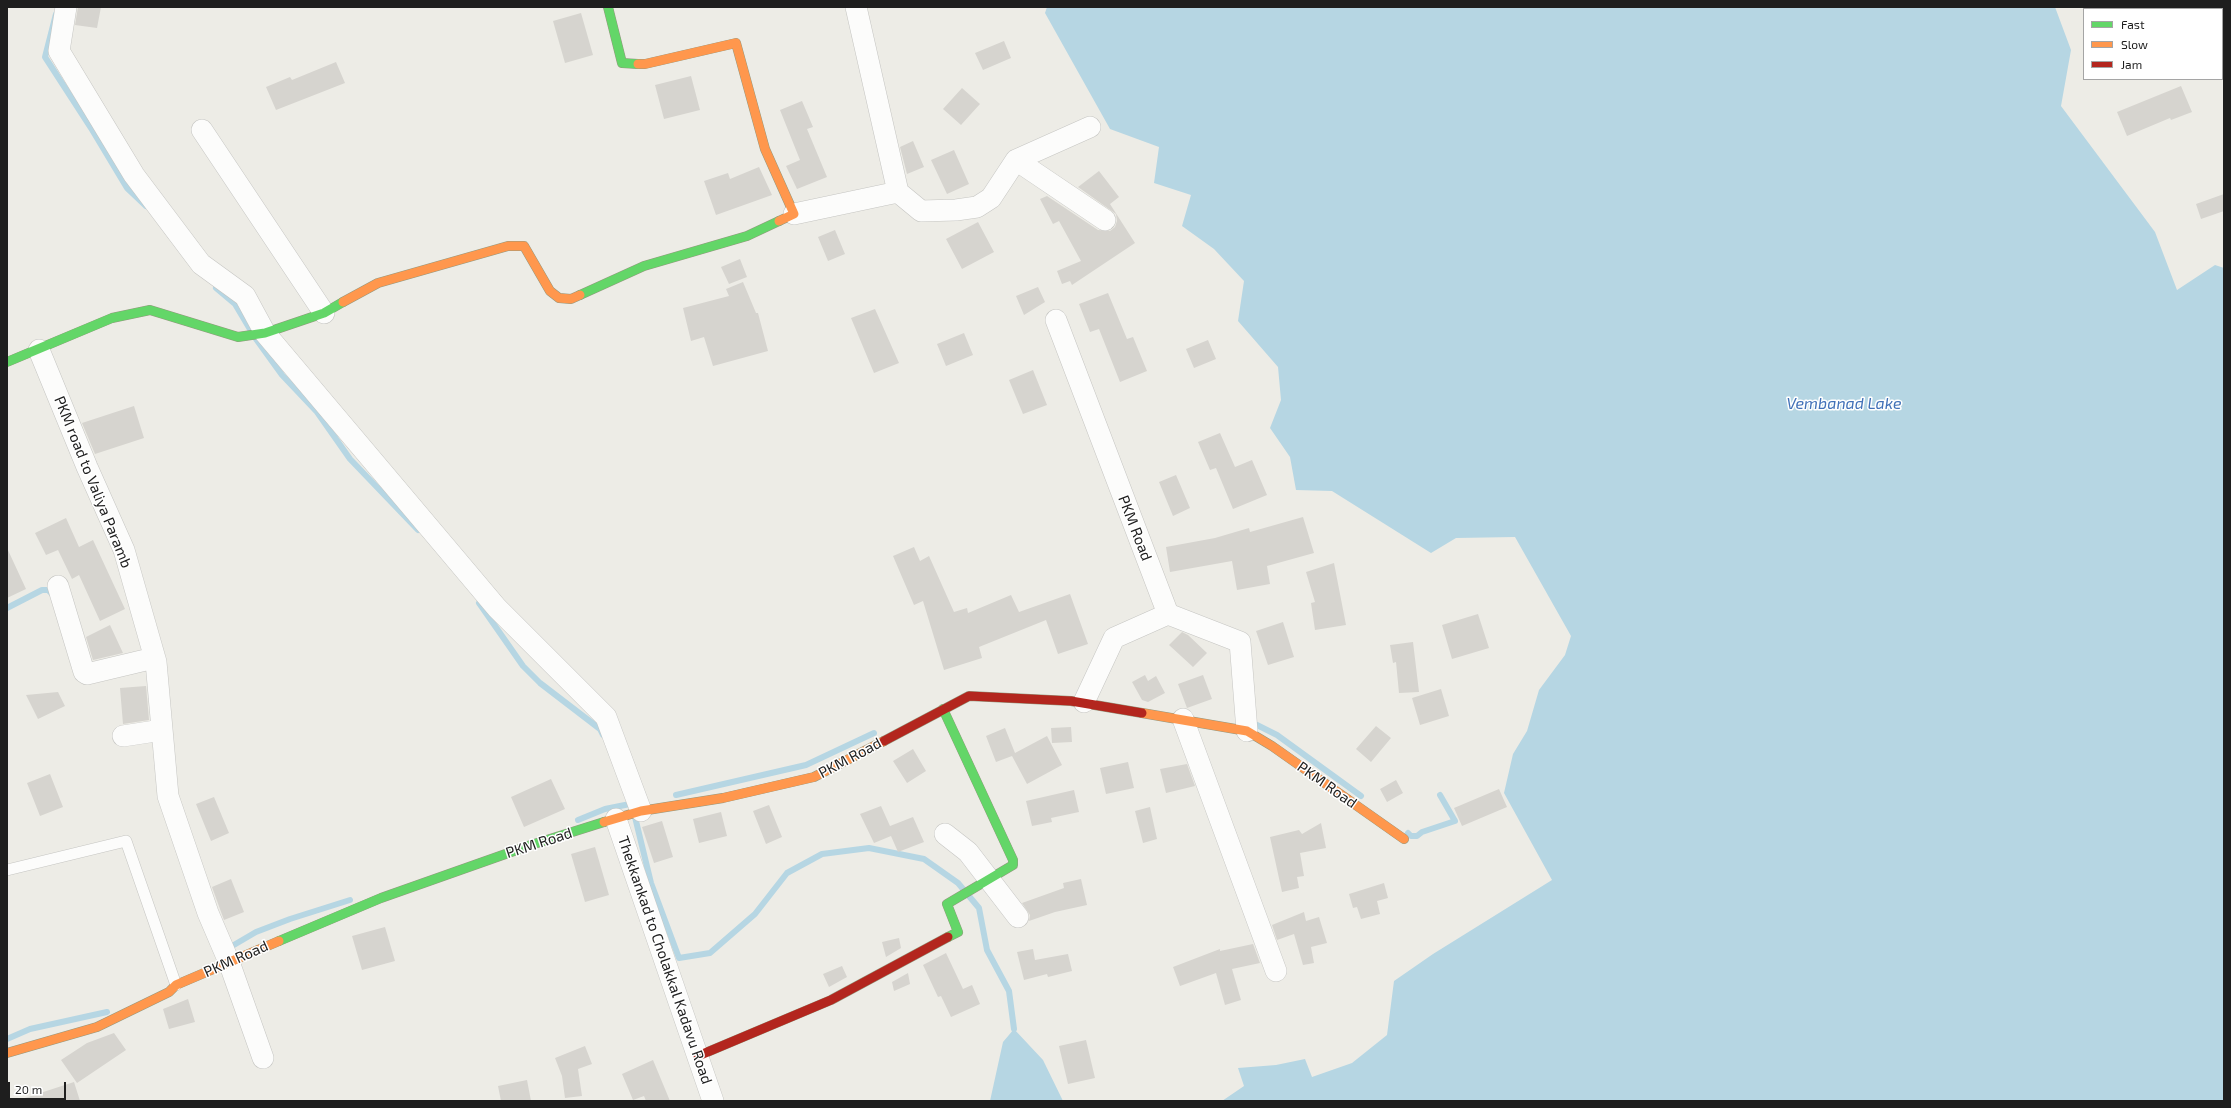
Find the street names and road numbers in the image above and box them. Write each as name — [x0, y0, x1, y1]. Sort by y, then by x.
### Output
street label: PKM road to Valiya Paramb — [50, 393, 136, 571]
street label: PKM Road — [1114, 493, 1156, 563]
street label: PKM Road — [815, 734, 885, 782]
street label: PKM Road — [1294, 758, 1360, 812]
street label: PKM Road — [504, 824, 574, 862]
street label: Thekkankad to Cholakkal Kadavu Road — [614, 834, 716, 1086]
street label: PKM Road — [201, 937, 271, 981]

